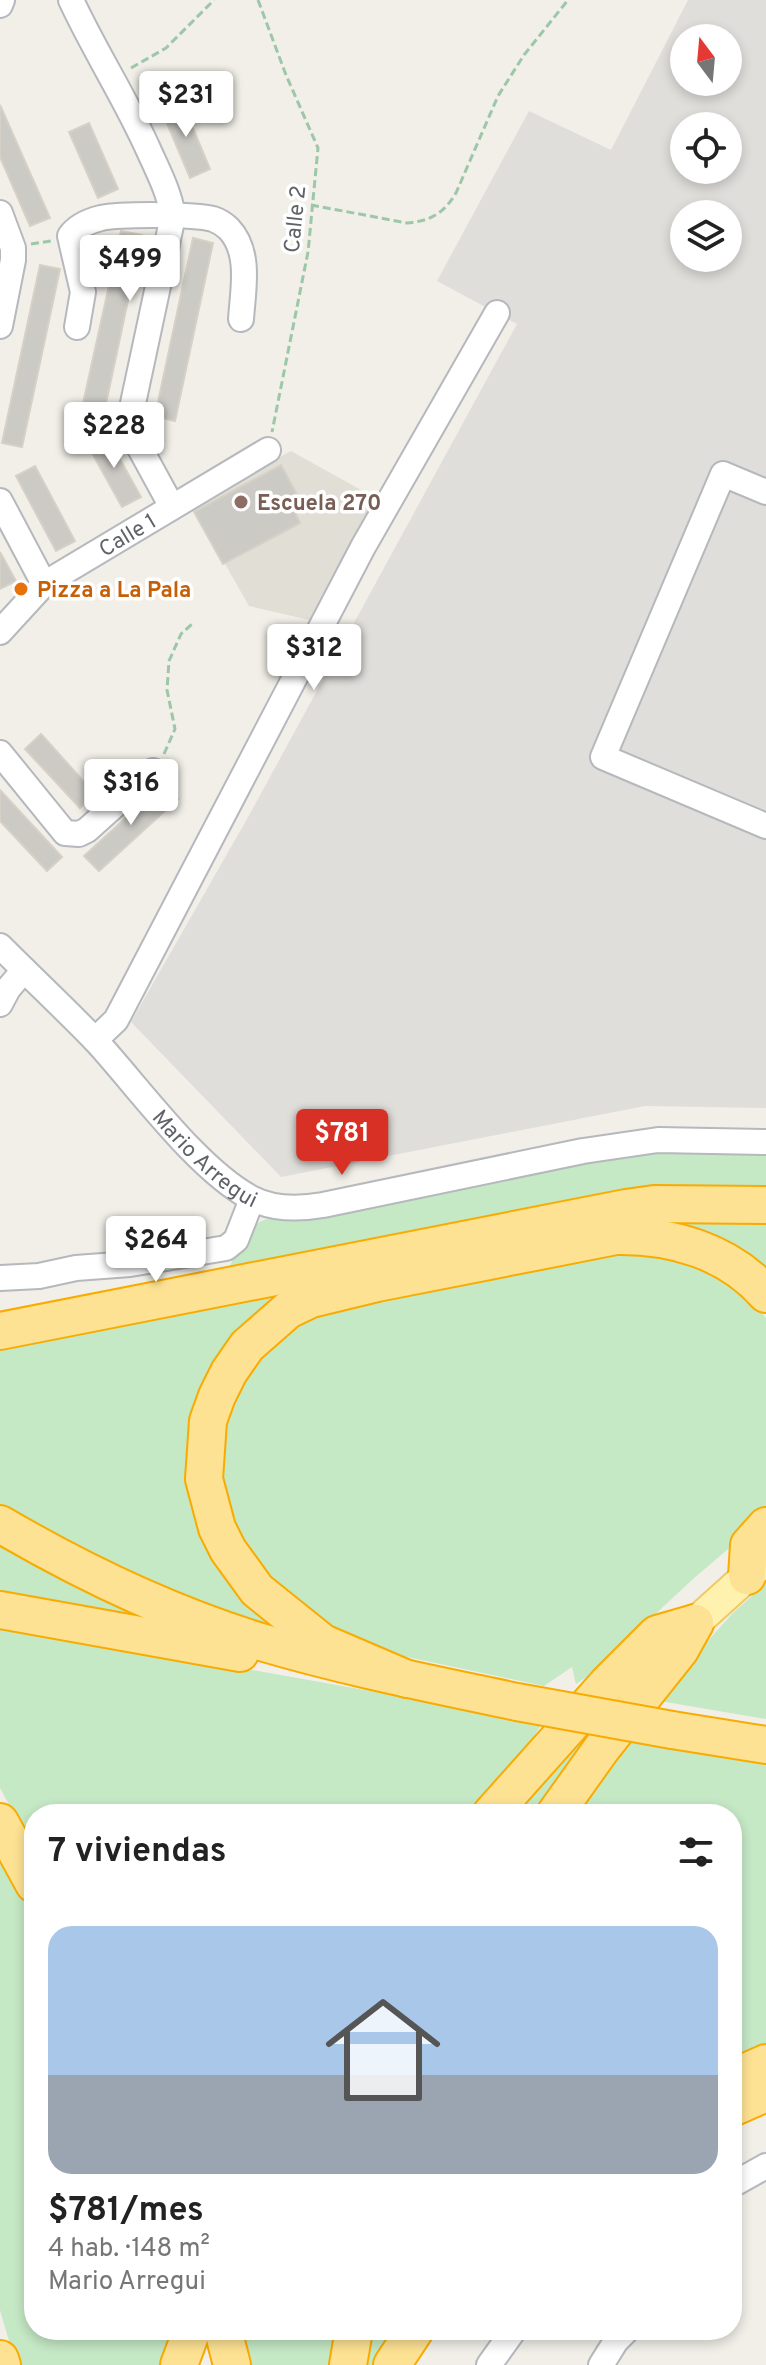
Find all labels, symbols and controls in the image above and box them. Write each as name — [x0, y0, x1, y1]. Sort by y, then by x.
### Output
north arrow — [670, 24, 742, 96]
map controls — [670, 24, 742, 272]
pin: $231 — [139, 71, 233, 139]
text: $231 — [157, 80, 215, 113]
button: locate — [670, 112, 742, 184]
street label: Calle 2 — [280, 184, 313, 254]
button: layers — [670, 200, 742, 272]
pin: $499 — [83, 235, 177, 303]
text: $499 — [98, 244, 162, 277]
pin: $228 — [67, 402, 161, 470]
text: $228 — [82, 411, 146, 444]
place label: Escuela 270 — [257, 491, 382, 518]
marker: Escuela 270 — [232, 493, 250, 511]
street label: Calle 1 — [95, 509, 162, 564]
place label: Pizza a La Pala — [37, 578, 191, 605]
marker: Pizza a La Pala — [12, 580, 30, 598]
pin: $312 — [267, 624, 361, 692]
text: $312 — [285, 633, 343, 666]
pin: $316 — [84, 759, 178, 827]
text: $316 — [102, 768, 160, 801]
street label: Mario Arregui — [145, 1105, 261, 1215]
pin: $781 — [295, 1109, 389, 1177]
text: $781 — [314, 1118, 370, 1151]
pin: $264 — [109, 1216, 203, 1284]
text: $264 — [124, 1225, 188, 1258]
icon: filters — [674, 1830, 718, 1874]
text: 7 viviendas — [48, 1831, 227, 1874]
icon: home — [311, 1978, 455, 2122]
text: $781/mes — [48, 2190, 204, 2233]
text: 4 hab. · 148 m² — [48, 2233, 210, 2266]
text: Mario Arregui — [48, 2266, 206, 2299]

